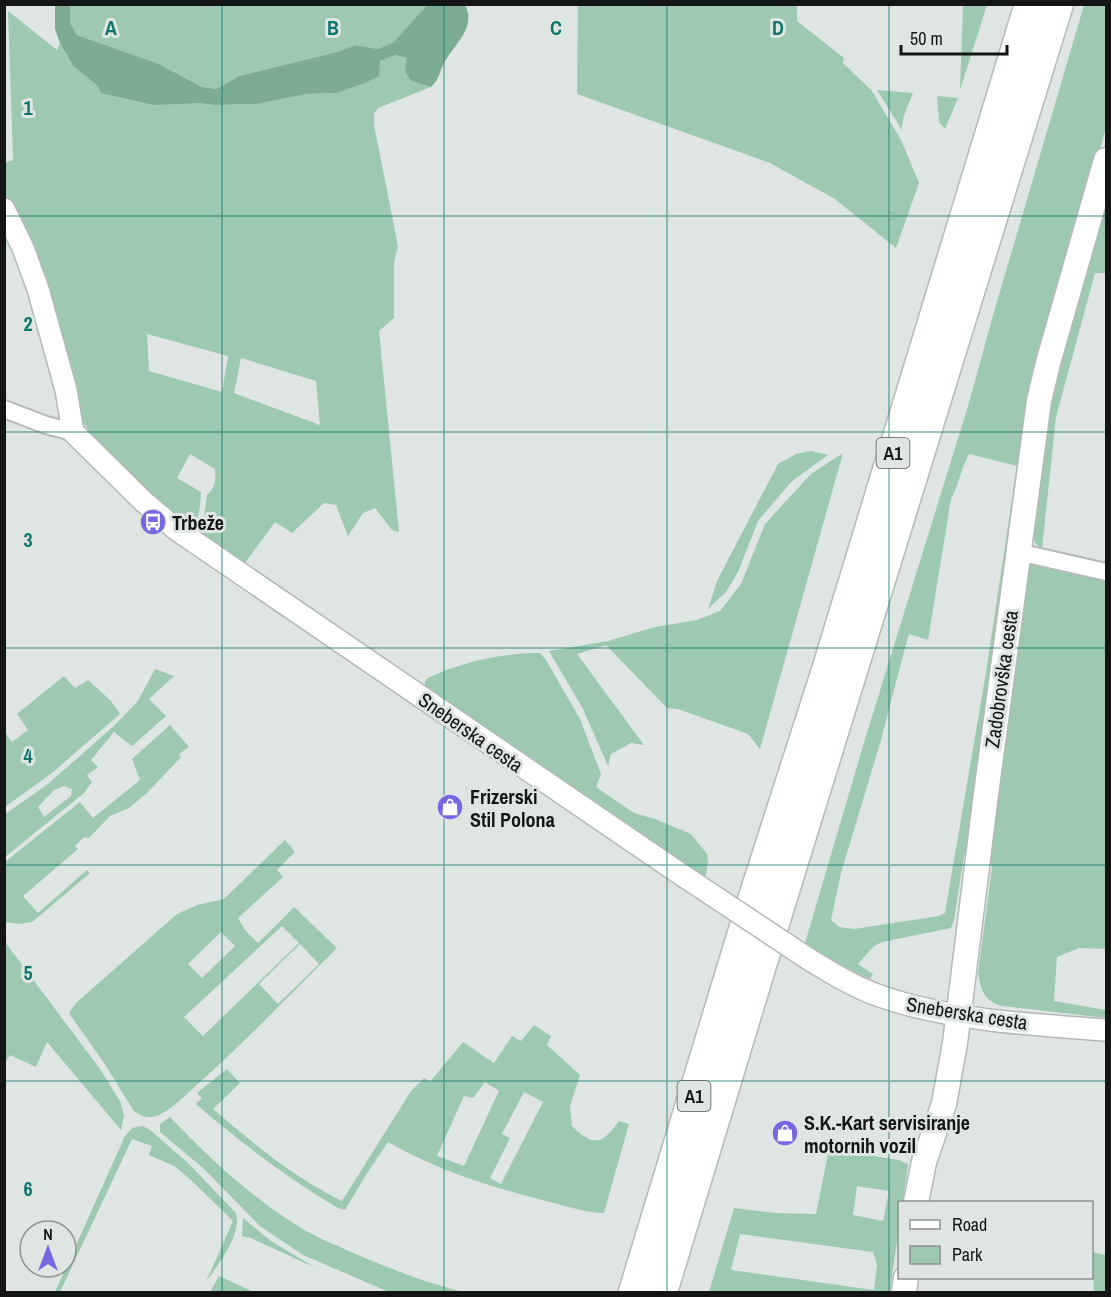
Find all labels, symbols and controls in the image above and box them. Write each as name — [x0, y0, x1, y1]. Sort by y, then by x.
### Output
text: A — [105, 14, 117, 41]
text: B — [327, 14, 339, 41]
text: C — [550, 14, 562, 41]
text: D — [772, 14, 784, 41]
scale bar — [901, 18, 1008, 56]
text: 50 m — [910, 26, 943, 51]
text: 1 — [23, 94, 33, 121]
text: 2 — [23, 310, 33, 337]
road number: A1 — [876, 438, 910, 468]
bus stop icon: Trbeže — [138, 507, 168, 537]
place label: Trbeže — [172, 509, 224, 536]
text: 3 — [23, 526, 33, 553]
street label: Zadobrovška cesta — [978, 609, 1024, 749]
street label: Sneberska cesta — [413, 686, 529, 778]
text: 4 — [23, 742, 33, 769]
place label: Frizerski Stil Polona — [470, 783, 555, 833]
shop icon: Frizerski Stil Polona — [435, 792, 465, 822]
text: 5 — [23, 959, 33, 986]
street label: Sneberska cesta — [905, 990, 1029, 1036]
road number: A1 — [678, 1081, 710, 1111]
place label: S.K.-Kart servisiranje motornih vozil — [804, 1109, 970, 1159]
shop icon: S.K.-Kart servisiranje motornih vozil — [770, 1118, 800, 1148]
text: 6 — [23, 1175, 33, 1202]
legend — [898, 1201, 1093, 1279]
text: Road — [952, 1212, 987, 1237]
north arrow — [18, 1219, 78, 1279]
text: N — [43, 1223, 53, 1245]
text: Park — [952, 1242, 983, 1267]

